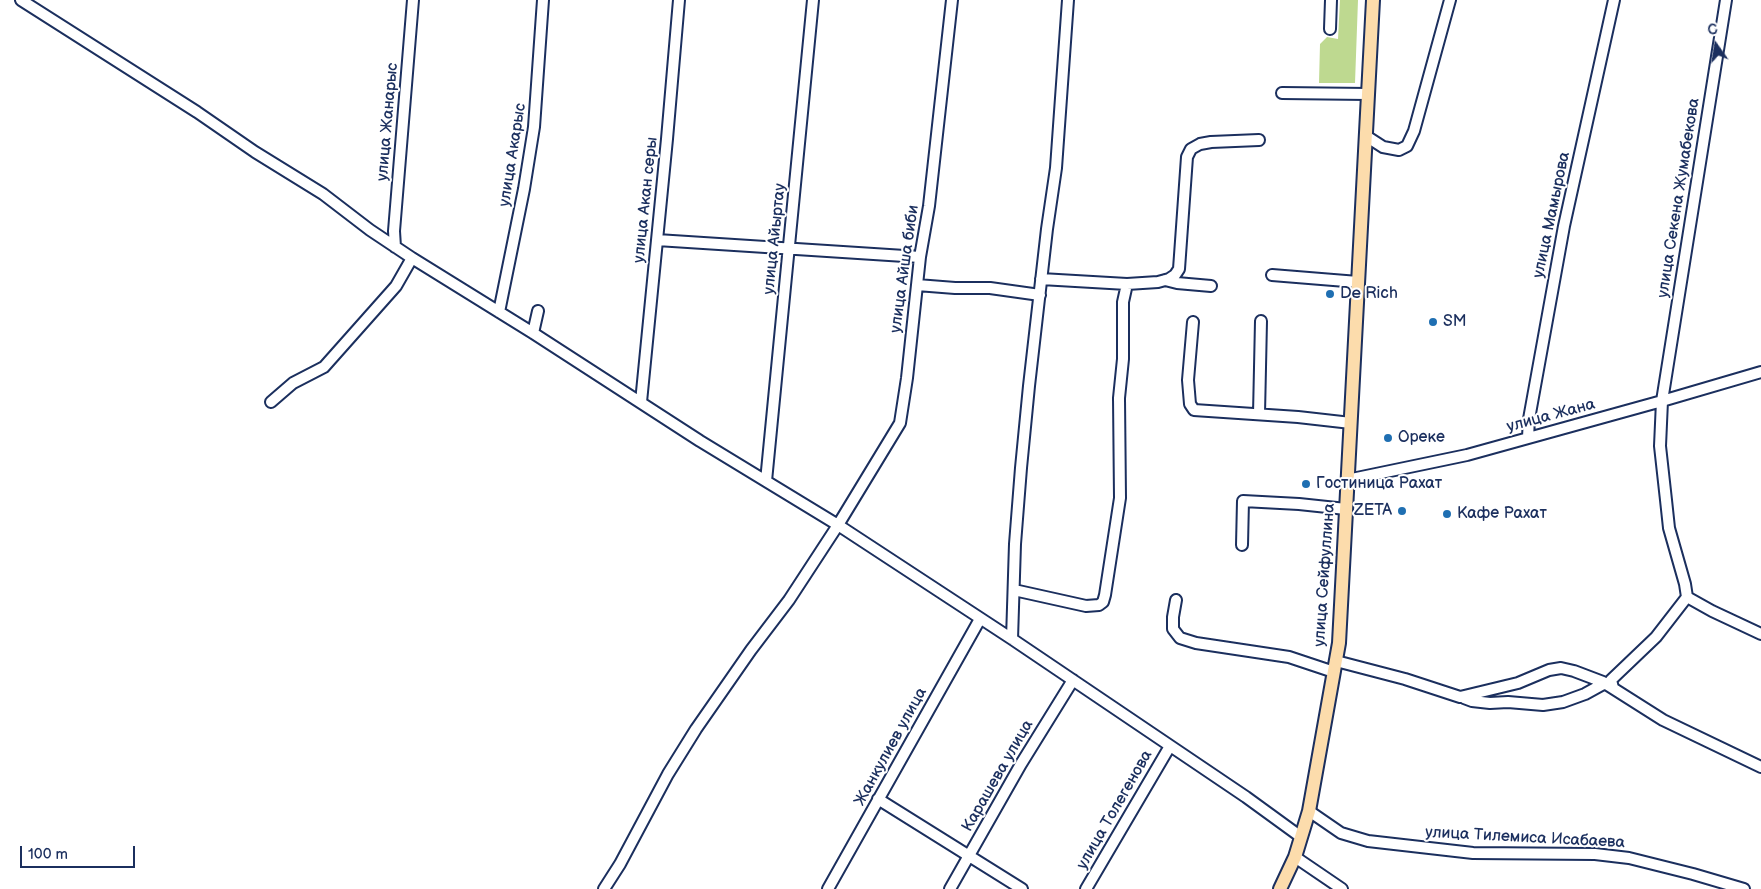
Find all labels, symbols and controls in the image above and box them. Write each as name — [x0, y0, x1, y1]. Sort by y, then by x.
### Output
north arrow — [1691, 20, 1741, 70]
text: С — [1706, 21, 1719, 39]
street label: улица Жанарыс — [373, 62, 403, 182]
street label: улица Секена Жумабекова — [1654, 97, 1704, 299]
street label: улица Акарыс — [495, 102, 531, 208]
street label: улица Акан серы — [630, 136, 662, 264]
street label: улица Мамырова — [1529, 150, 1575, 280]
street label: улица Айыртау — [760, 183, 790, 295]
street label: улица Айша биби — [887, 204, 923, 334]
place label: De Rich — [1340, 284, 1398, 304]
marker: De Rich — [1324, 288, 1336, 300]
place label: SM — [1443, 312, 1466, 332]
marker: SM — [1427, 316, 1439, 328]
street label: улица Жана — [1505, 395, 1597, 437]
place label: Ореке — [1398, 428, 1445, 448]
marker: Ореке — [1382, 432, 1394, 444]
place label: Гостиница Рахат — [1316, 474, 1442, 494]
marker: Гостиница Рахат — [1300, 478, 1312, 490]
place label: ZETA — [1354, 501, 1392, 521]
street label: улица Сейфуллина — [1310, 503, 1340, 647]
place label: Кафе Рахат — [1457, 504, 1547, 524]
marker: ZETA — [1396, 505, 1408, 517]
marker: Кафе Рахат — [1441, 508, 1453, 520]
street label: Жанкулиев улица — [851, 684, 931, 810]
street label: Карашева улица — [958, 717, 1038, 835]
street label: улица Толегенова — [1073, 747, 1157, 873]
street label: улица Тилемиса Исабаева — [1425, 823, 1625, 853]
scale bar — [22, 836, 138, 868]
text: 100 m — [28, 845, 68, 864]

